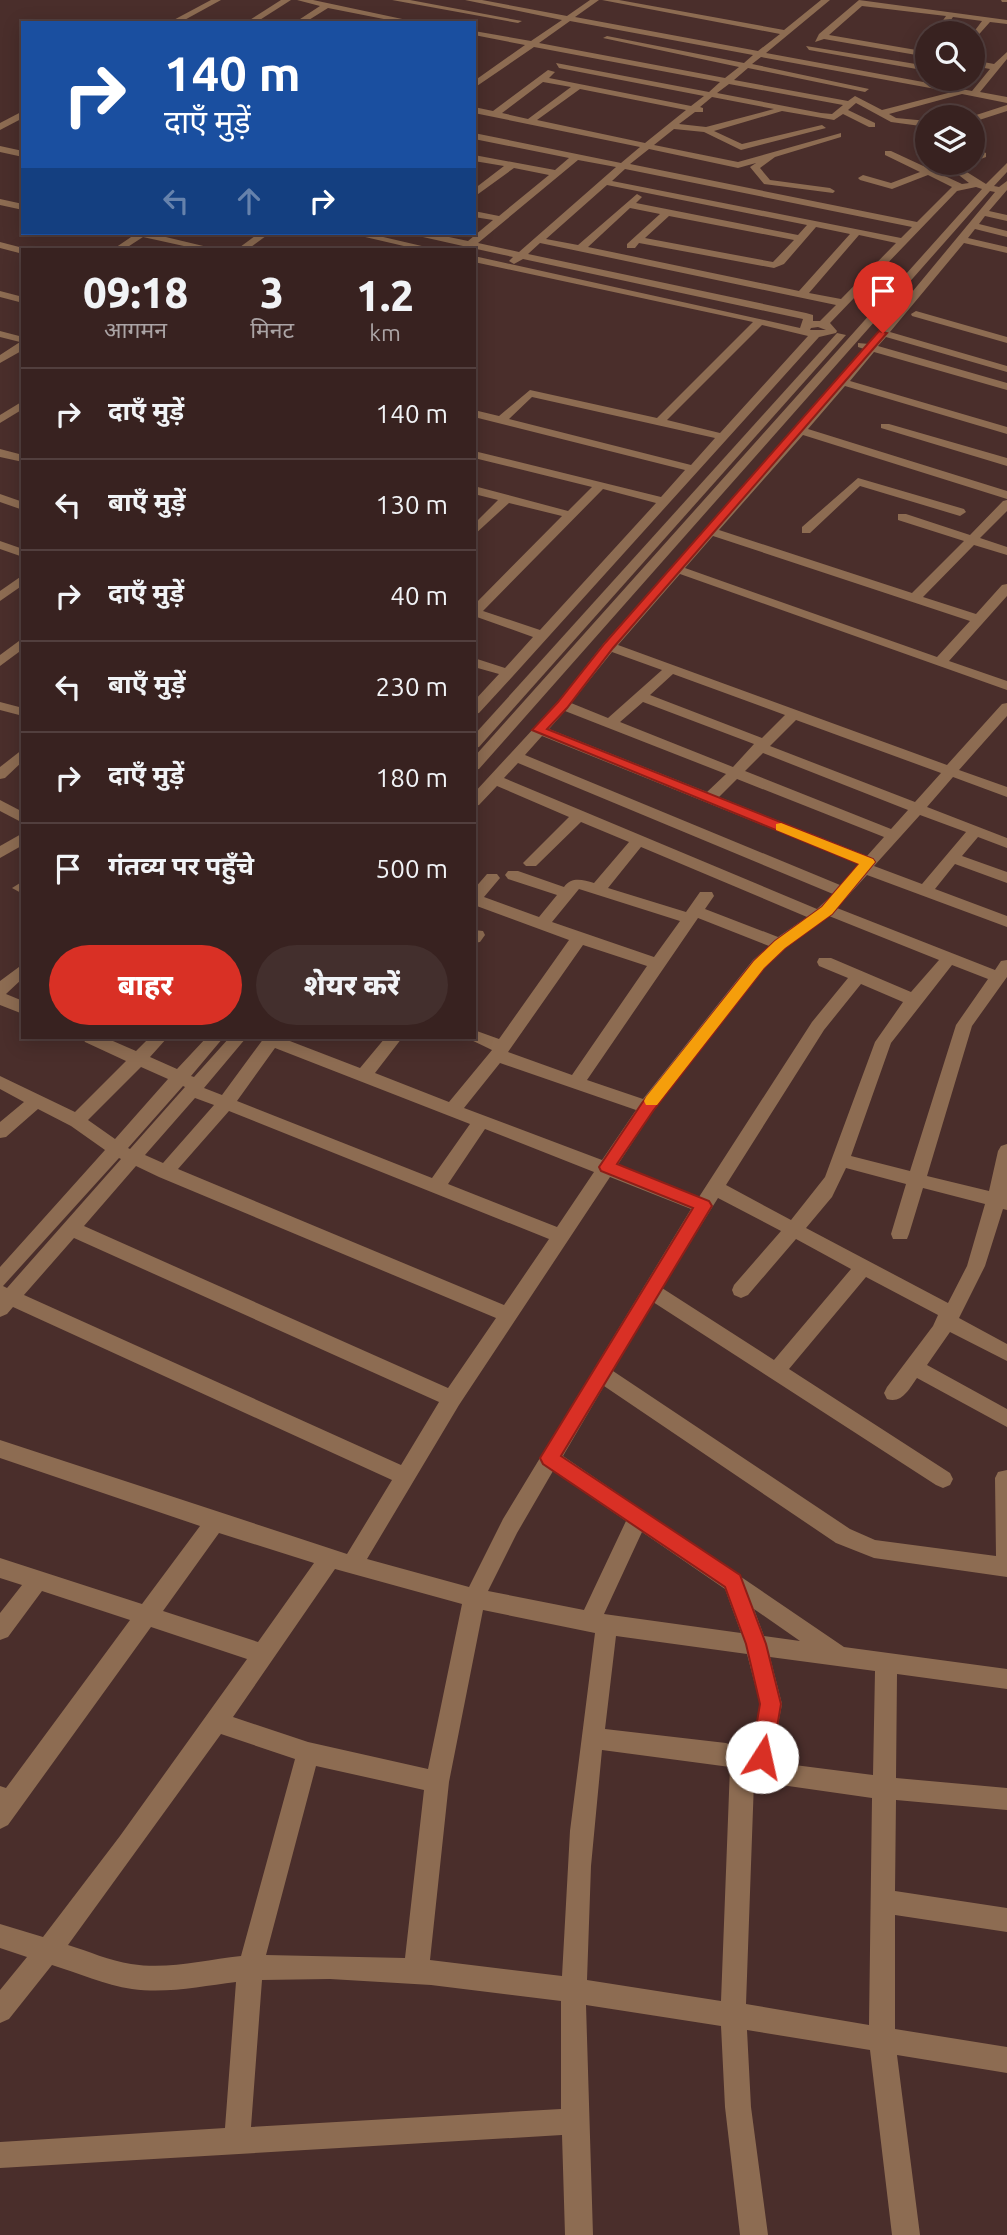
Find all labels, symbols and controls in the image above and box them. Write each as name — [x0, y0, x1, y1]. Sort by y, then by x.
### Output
map controls — [915, 21, 985, 175]
button: search — [915, 21, 985, 91]
text: 140 m — [164, 45, 301, 100]
icon: right — [49, 49, 140, 140]
text: दाएँ मुड़ें — [164, 103, 251, 139]
button: layers — [915, 105, 985, 175]
icon: left — [157, 182, 195, 220]
icon: ahead — [230, 182, 268, 220]
icon: right — [303, 182, 341, 220]
pin — [853, 261, 913, 333]
text: 09:18 — [83, 269, 188, 316]
text: 3 — [260, 269, 284, 316]
text: 1.2 — [356, 272, 414, 319]
icon: arrive — [864, 272, 902, 310]
text: आगमन — [104, 317, 167, 342]
text: मिनट — [250, 317, 294, 342]
text: km — [369, 320, 401, 345]
icon: right — [49, 395, 87, 433]
text: दाएँ मुड़ें — [108, 396, 184, 425]
text: 140 m — [376, 399, 448, 428]
icon: left — [49, 486, 87, 524]
text: बाएँ मुड़ें — [108, 487, 185, 516]
text: 130 m — [376, 490, 448, 519]
icon: right — [49, 577, 87, 615]
text: दाएँ मुड़ें — [108, 578, 184, 607]
text: 40 m — [390, 581, 448, 610]
icon: left — [49, 668, 87, 706]
text: बाएँ मुड़ें — [108, 669, 185, 698]
text: 230 m — [376, 672, 448, 701]
icon: right — [49, 759, 87, 797]
text: दाएँ मुड़ें — [108, 760, 184, 789]
text: 180 m — [376, 763, 448, 792]
icon: arrive — [49, 850, 87, 888]
text: गंतव्य पर पहुँचे — [108, 851, 254, 880]
text: 500 m — [376, 854, 448, 883]
button: बाहर — [49, 945, 242, 1025]
button: शेयर करें — [256, 945, 448, 1025]
position arrow — [725, 1720, 799, 1794]

